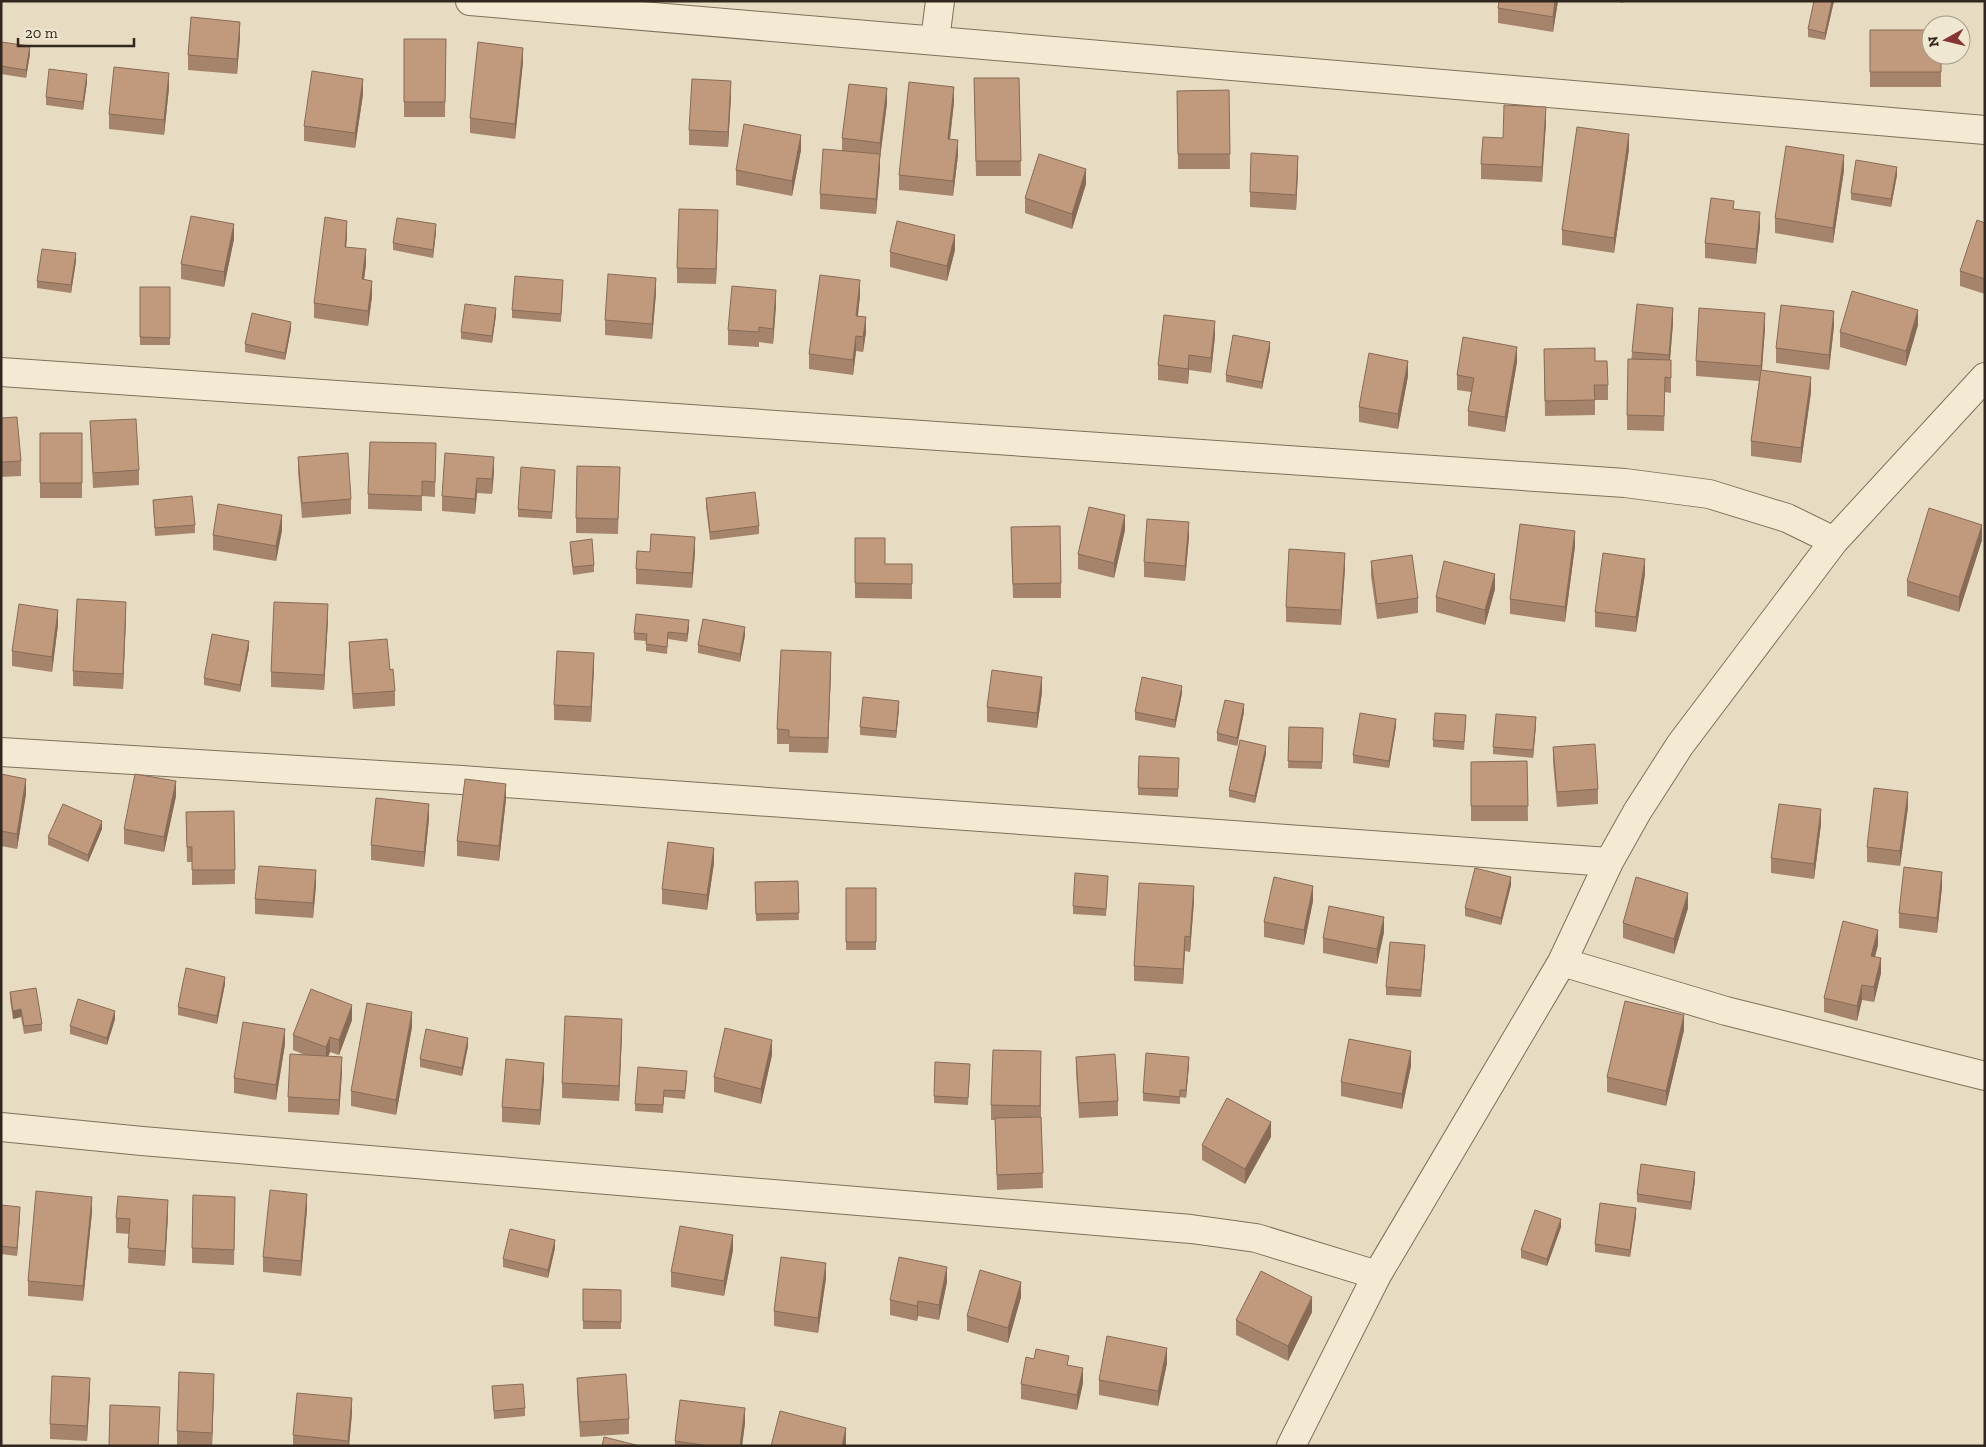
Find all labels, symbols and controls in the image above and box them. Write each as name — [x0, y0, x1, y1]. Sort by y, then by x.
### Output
scale bar — [18, 15, 134, 47]
north arrow — [1921, 15, 1971, 65]
text: 20 m — [25, 24, 58, 42]
text: N — [1924, 35, 1943, 48]

